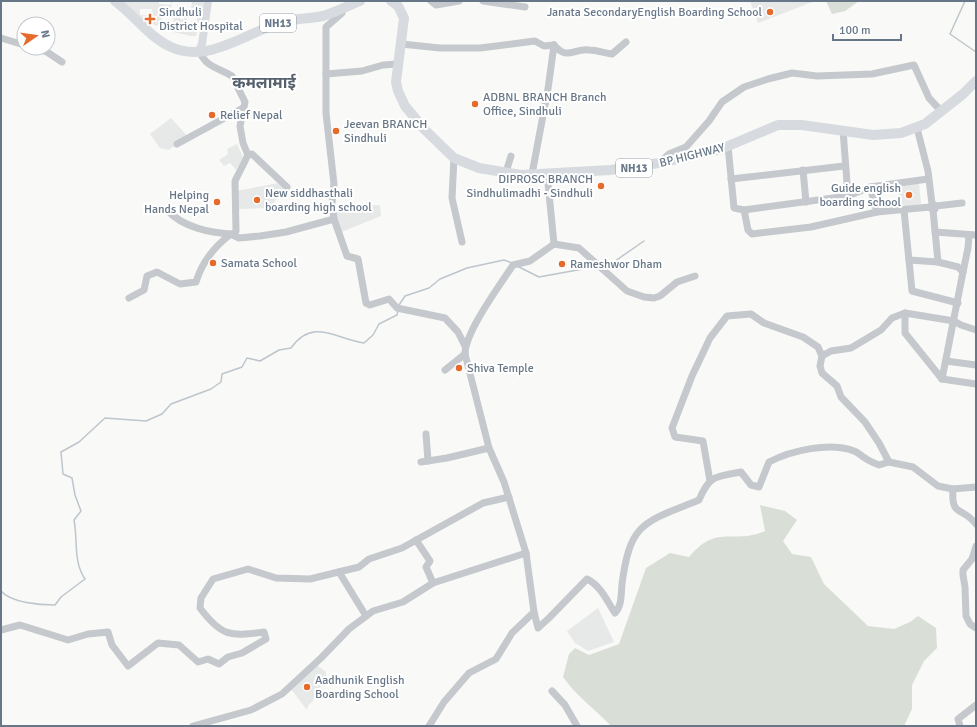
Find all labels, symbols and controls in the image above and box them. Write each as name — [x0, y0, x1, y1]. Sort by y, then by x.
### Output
place label: Sindhuli District Hospital — [159, 5, 243, 34]
place label: Janata SecondaryEnglish Boarding School — [547, 5, 762, 20]
marker: Janata SecondaryEnglish Boarding School — [765, 7, 775, 17]
marker: Sindhuli District Hospital — [144, 13, 156, 25]
road number: NH13 — [260, 14, 296, 32]
north arrow — [16, 16, 56, 56]
scale bar — [833, 16, 901, 42]
text: 100 m — [839, 23, 871, 38]
text: N — [38, 29, 52, 39]
district label: कमलामाई — [232, 73, 297, 93]
place label: ADBNL BRANCH Branch Office, Sindhuli — [483, 90, 606, 119]
marker: ADBNL BRANCH Branch Office, Sindhuli — [470, 99, 480, 109]
place label: Relief Nepal — [220, 108, 283, 123]
marker: Relief Nepal — [207, 110, 217, 120]
place label: Jeevan BRANCH Sindhuli — [344, 117, 427, 146]
marker: Jeevan BRANCH Sindhuli — [331, 126, 341, 136]
street label: BP HIGHWAY — [658, 140, 726, 171]
road number: NH13 — [616, 159, 652, 177]
place label: DIPROSC BRANCH Sindhulimadhi - Sindhuli — [466, 172, 593, 201]
marker: DIPROSC BRANCH Sindhulimadhi - Sindhuli — [596, 181, 606, 191]
place label: Guide english boarding school — [820, 181, 901, 210]
place label: New siddhasthali boarding high school — [265, 186, 372, 215]
place label: Helping Hands Nepal — [144, 188, 209, 217]
marker: Guide english boarding school — [904, 190, 914, 200]
marker: New siddhasthali boarding high school — [252, 195, 262, 205]
marker: Helping Hands Nepal — [212, 197, 222, 207]
place label: Samata School — [221, 256, 298, 271]
place label: Rameshwor Dham — [570, 257, 662, 272]
marker: Samata School — [208, 258, 218, 268]
marker: Rameshwor Dham — [557, 259, 567, 269]
place label: Shiva Temple — [467, 361, 534, 376]
marker: Shiva Temple — [454, 363, 464, 373]
place label: Aadhunik English Boarding School — [315, 673, 404, 702]
marker: Aadhunik English Boarding School — [302, 682, 312, 692]

